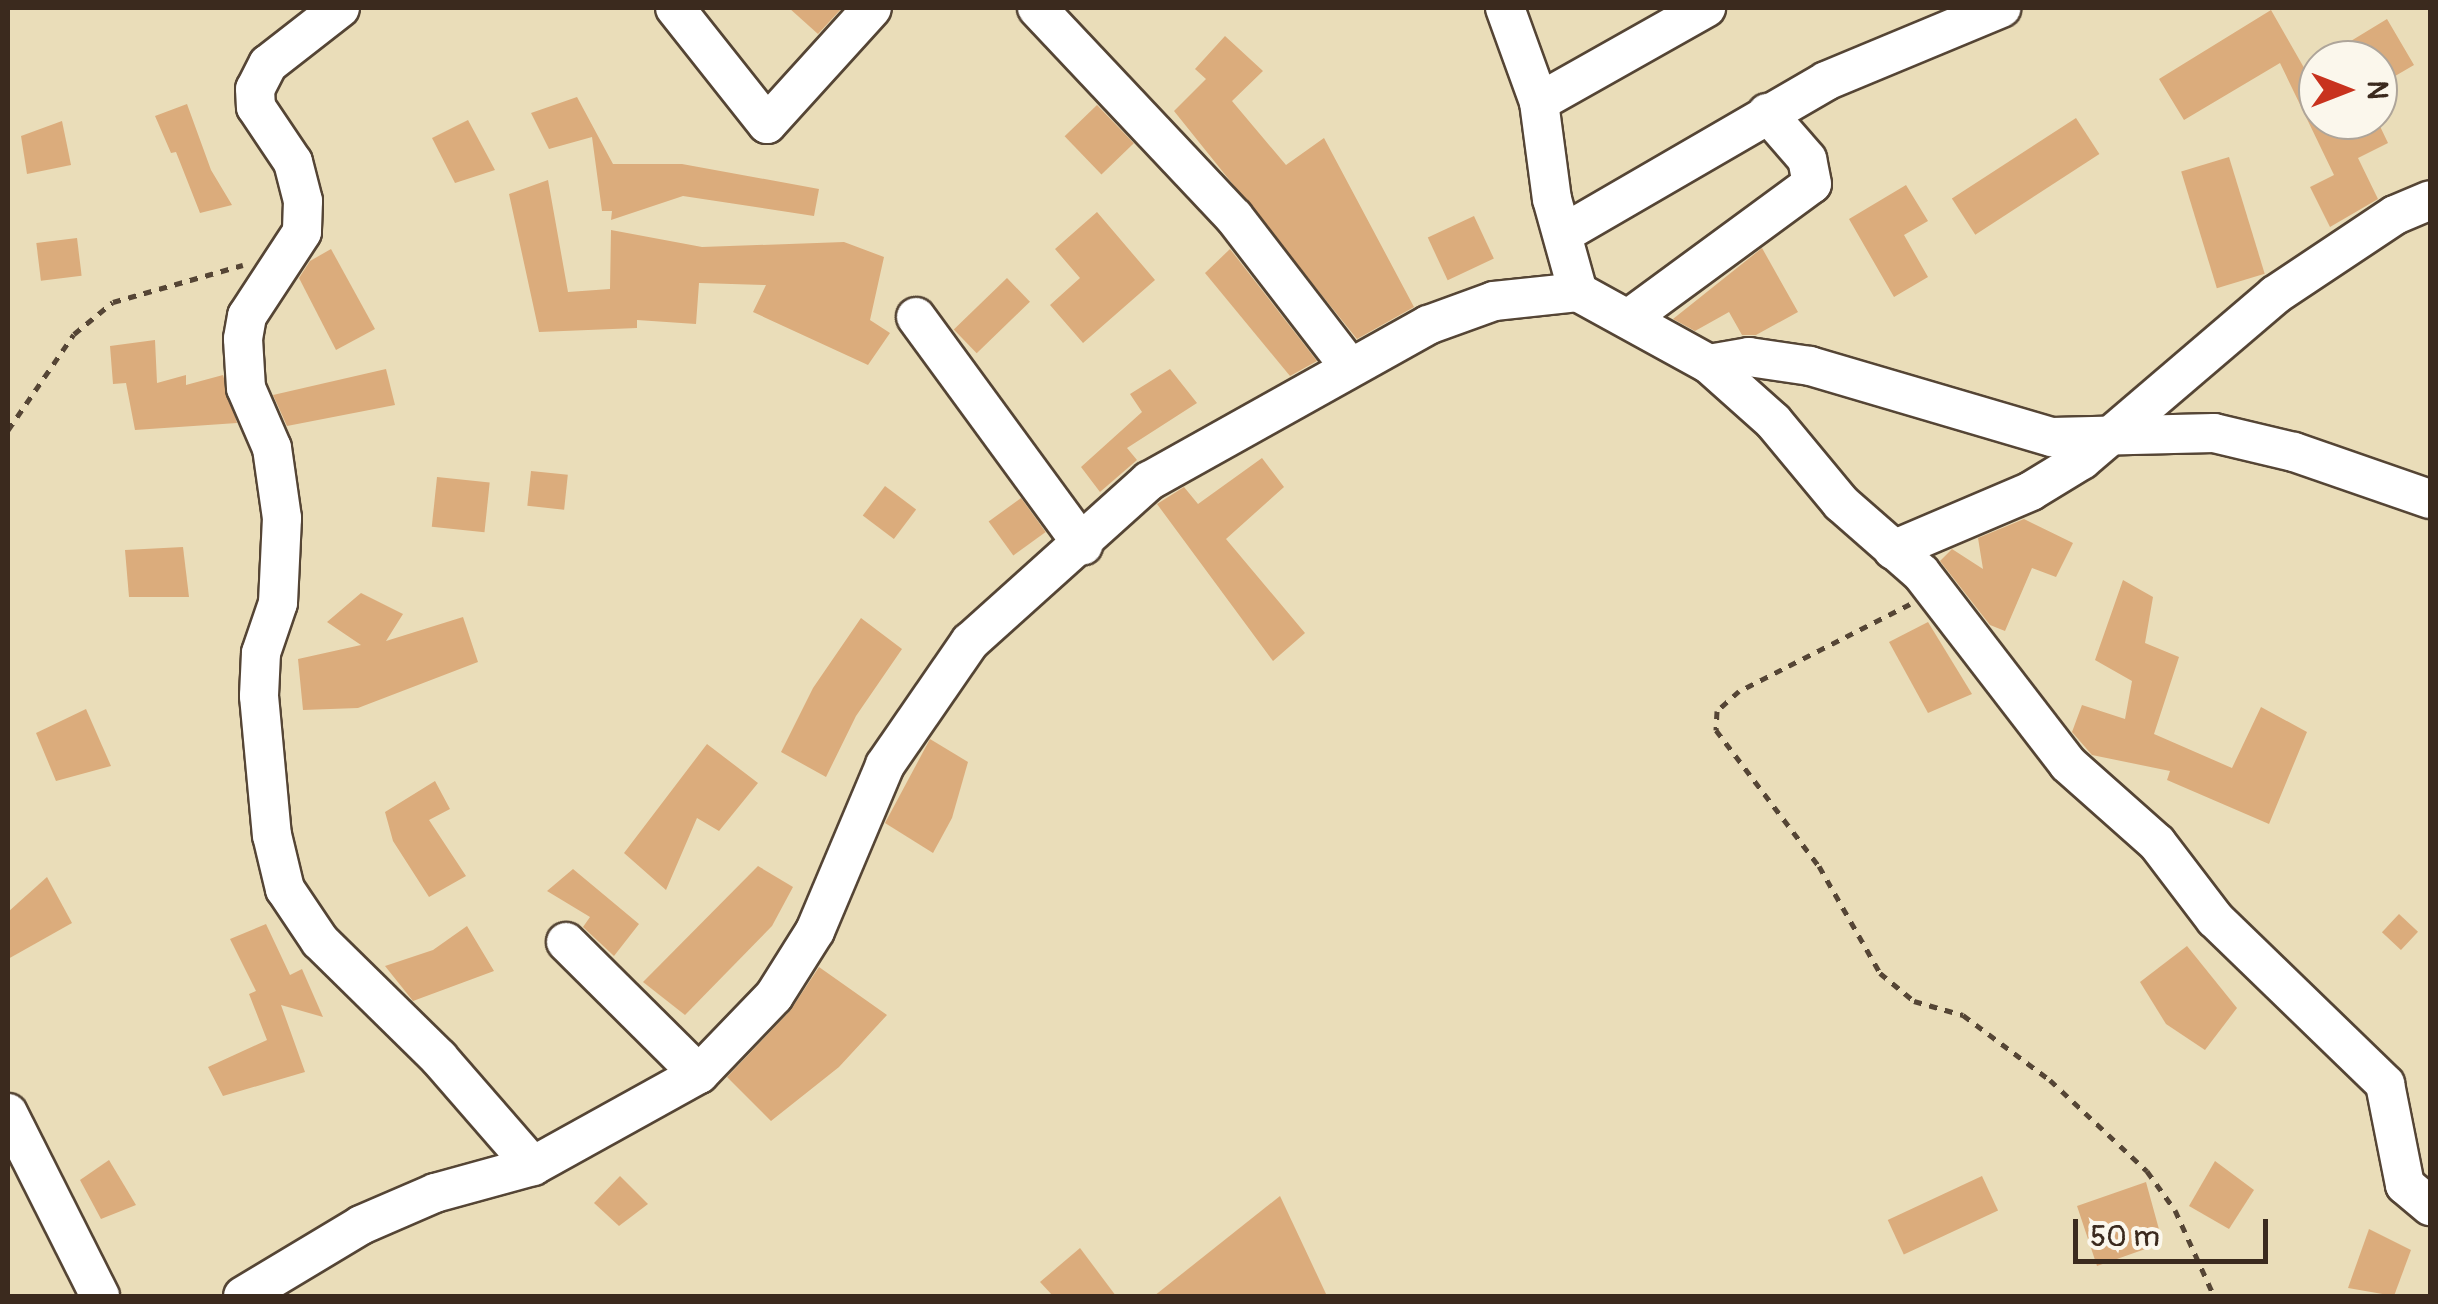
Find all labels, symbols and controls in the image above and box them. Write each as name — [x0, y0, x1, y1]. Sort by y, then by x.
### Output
north arrow — [2298, 40, 2398, 140]
text: N — [2359, 81, 2394, 99]
scale bar — [2078, 1199, 2273, 1261]
text: 50 m — [2090, 1218, 2160, 1255]

